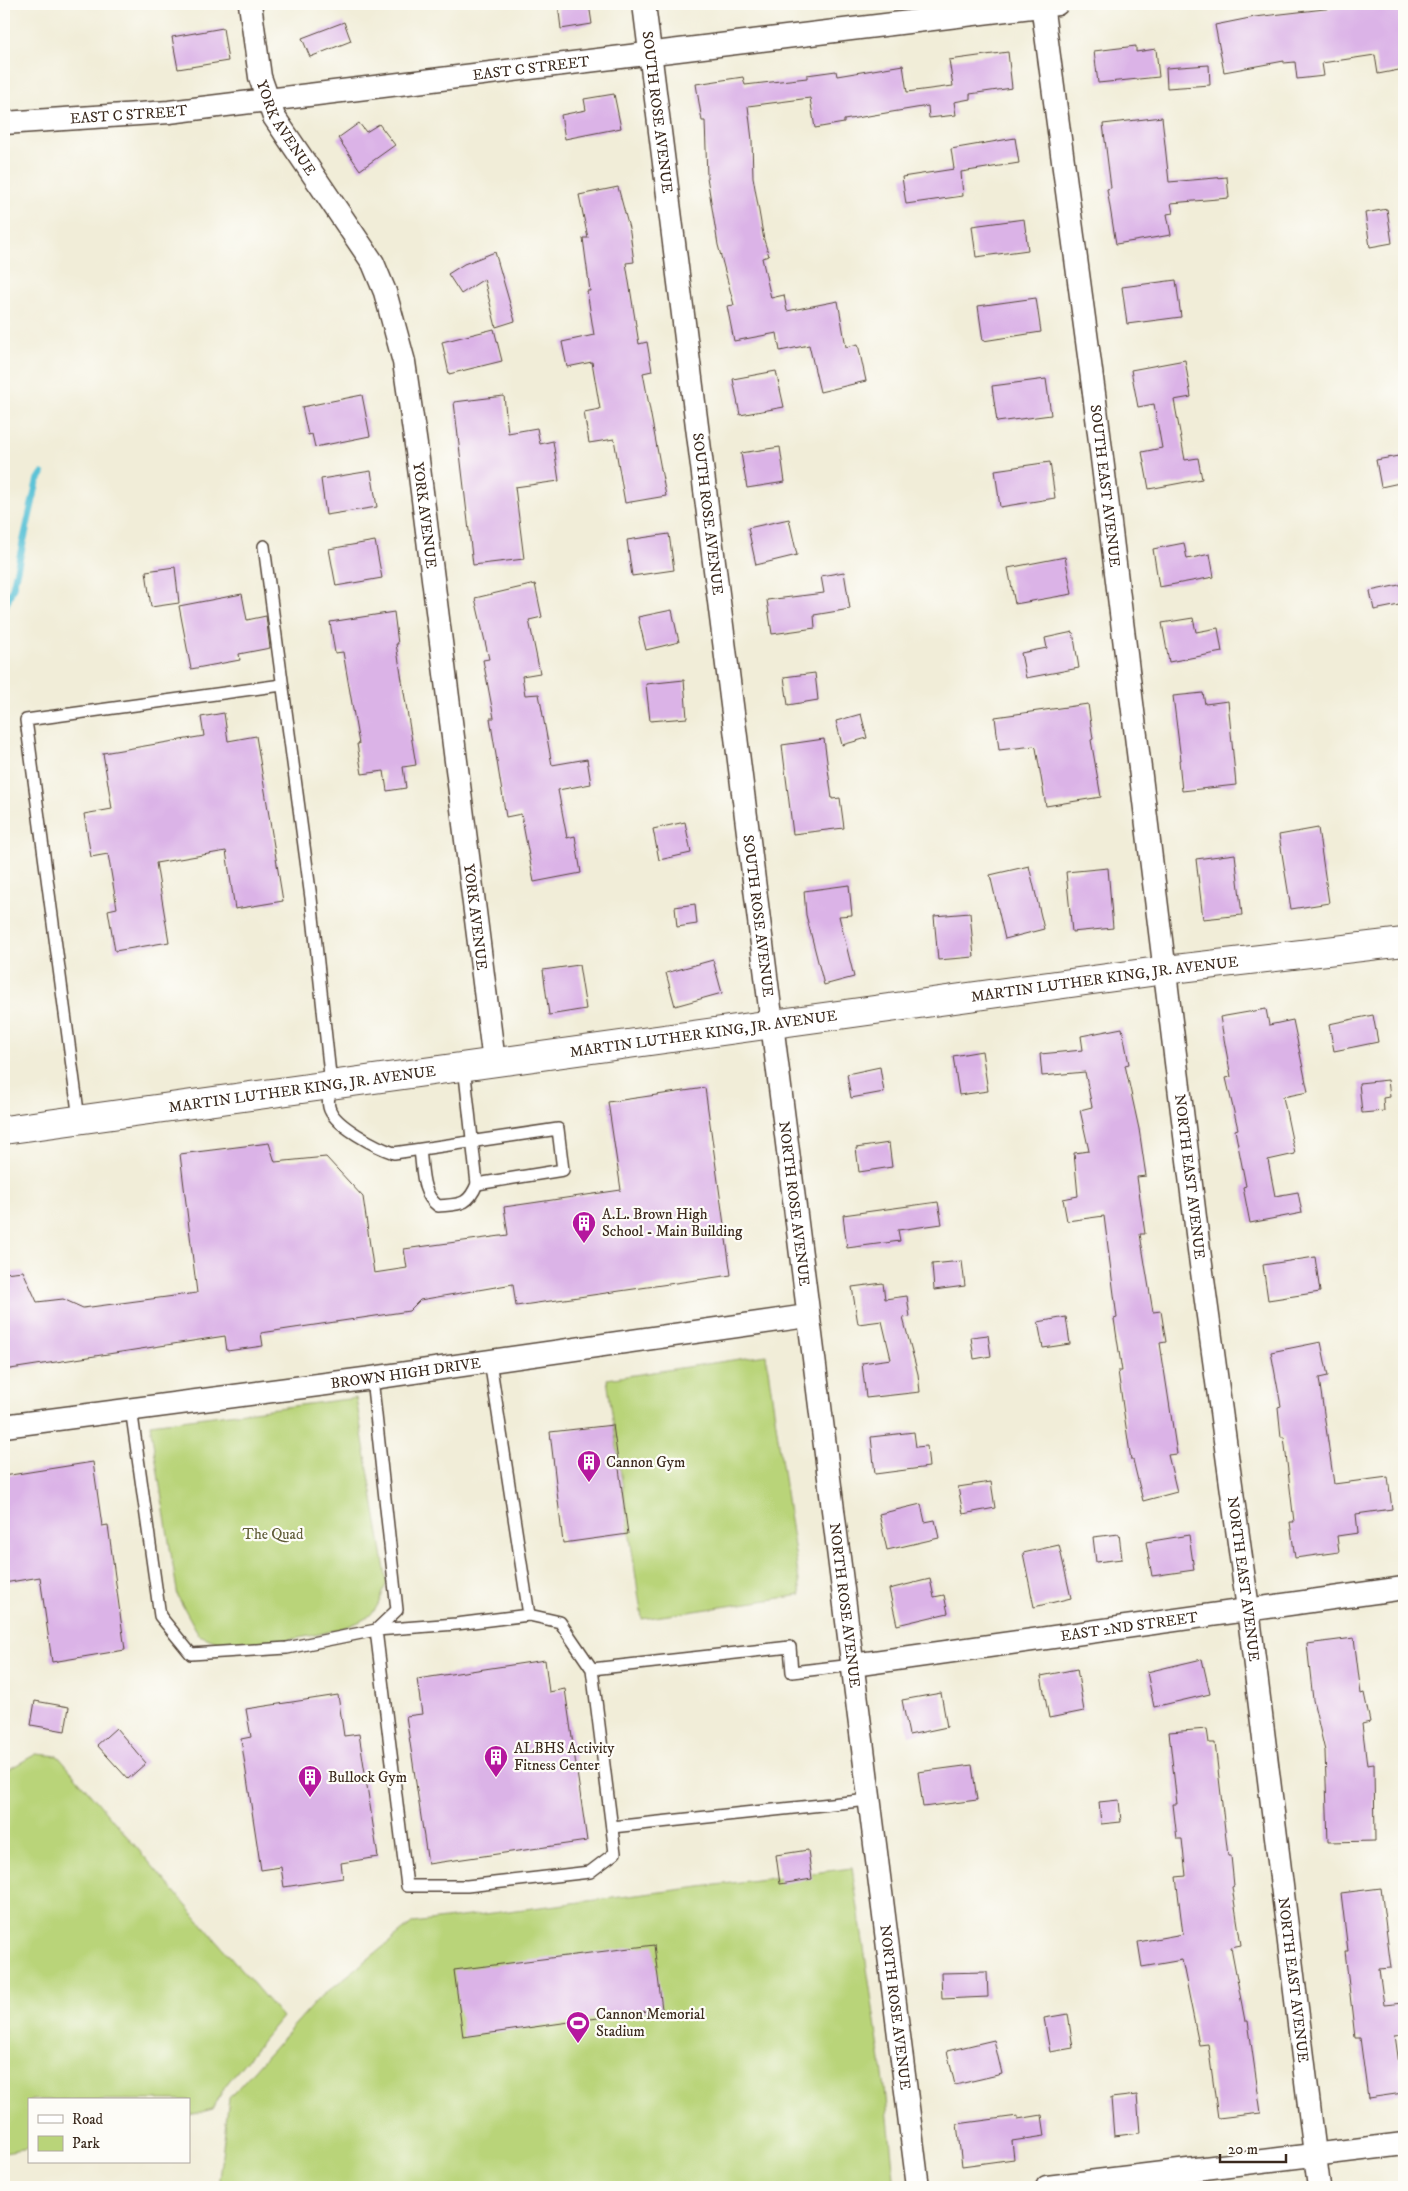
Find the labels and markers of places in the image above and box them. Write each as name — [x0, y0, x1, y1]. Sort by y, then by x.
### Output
place label: A.L. Brown High School - Main Building — [602, 1205, 743, 1241]
building icon: A.L. Brown High School - Main Building — [571, 1210, 597, 1244]
building icon: Cannon Gym — [576, 1449, 602, 1483]
place label: Cannon Gym — [606, 1453, 685, 1472]
place label: ALBHS Activity Fitness Center — [514, 1739, 615, 1775]
building icon: ALBHS Activity Fitness Center — [483, 1744, 509, 1778]
building icon: Bullock Gym — [297, 1764, 323, 1798]
place label: Bullock Gym — [328, 1768, 407, 1787]
place label: Cannon Memorial Stadium — [596, 2005, 705, 2041]
sports icon: Cannon Memorial Stadium — [565, 2010, 591, 2044]

